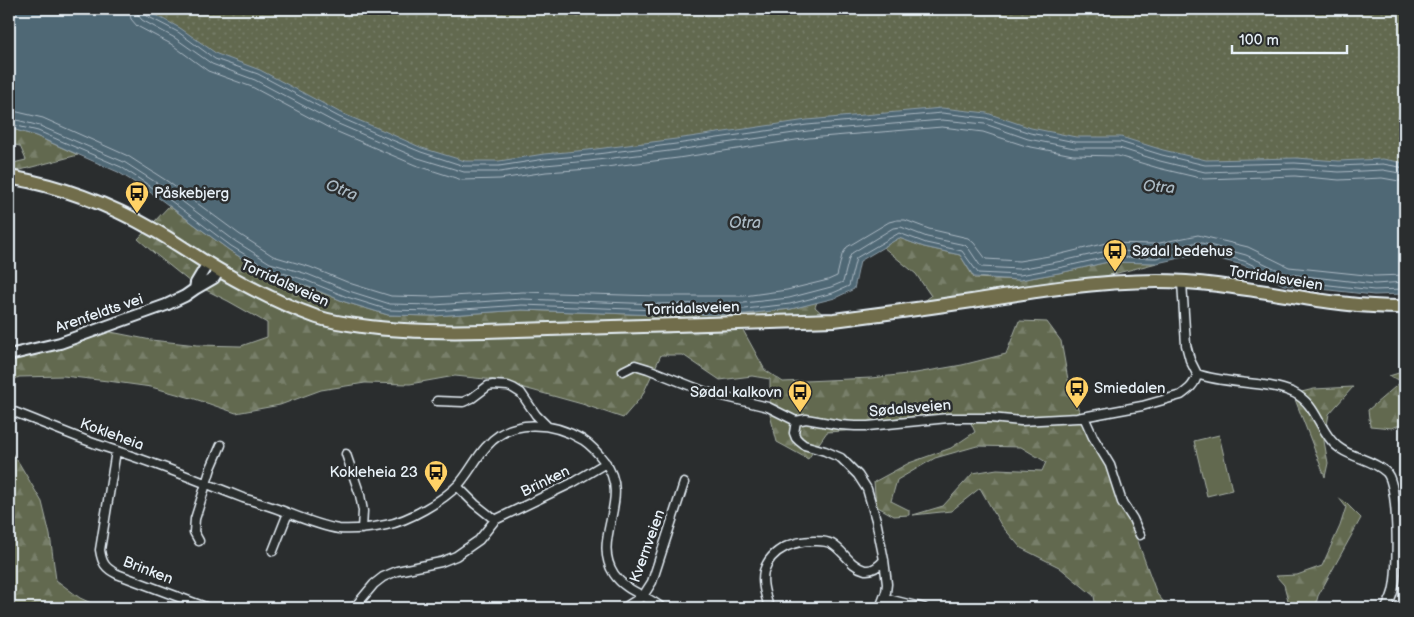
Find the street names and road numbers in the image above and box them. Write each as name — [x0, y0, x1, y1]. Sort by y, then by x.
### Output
street label: Torridalsveien — [238, 255, 332, 311]
street label: Torridalsveien — [1228, 262, 1324, 295]
street label: Arenfeldts vei — [53, 290, 146, 337]
street label: Torridalsveien — [644, 297, 740, 320]
street label: Sødalsveien — [868, 395, 952, 422]
street label: Kokleheia — [77, 414, 146, 455]
street label: Brinken — [518, 461, 573, 501]
street label: Kvernveien — [625, 507, 669, 585]
street label: Brinken — [120, 552, 176, 589]

